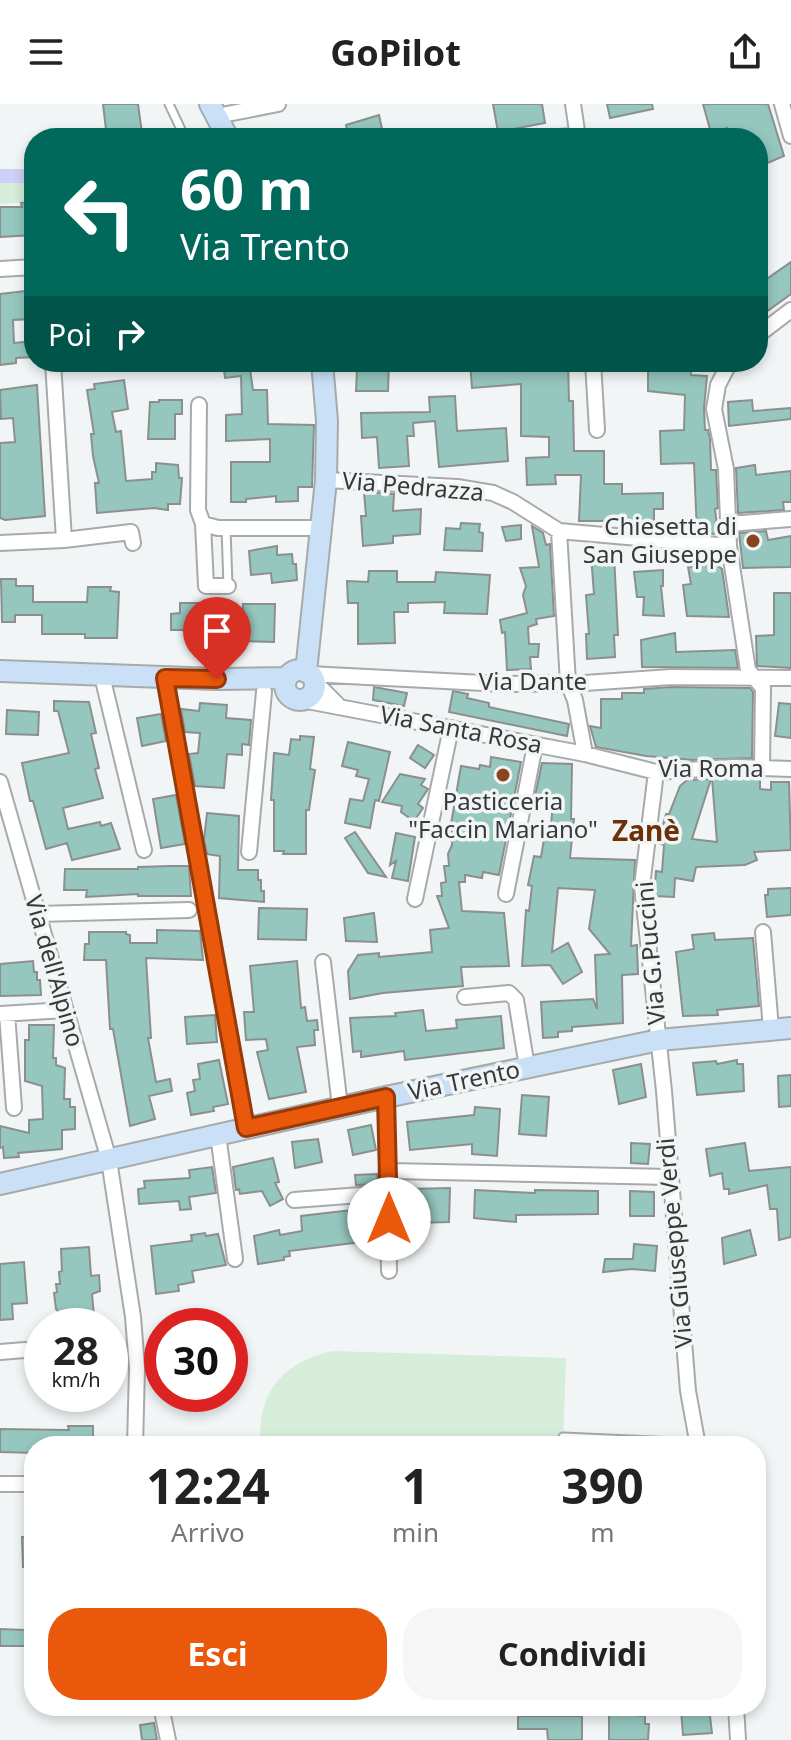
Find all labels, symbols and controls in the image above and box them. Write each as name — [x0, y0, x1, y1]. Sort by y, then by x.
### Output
text: GoPilot — [330, 28, 461, 77]
icon: menu — [24, 30, 68, 74]
icon: share — [723, 30, 767, 74]
text: 60 m — [180, 150, 313, 226]
icon: left — [48, 160, 152, 264]
text: Via Trento — [180, 222, 350, 271]
icon: right — [108, 312, 152, 356]
text: Poi — [48, 314, 92, 355]
street label: Via Pedrazza — [341, 463, 485, 508]
place label: Chiesetta di San Giuseppe — [583, 509, 737, 570]
marker: Chiesetta di San Giuseppe — [744, 532, 762, 550]
pin — [183, 597, 251, 679]
icon: arrive — [195, 609, 239, 653]
street label: Via Dante — [479, 664, 587, 697]
street label: Via Santa Rosa — [377, 697, 545, 760]
street label: Via Roma — [658, 751, 764, 784]
marker: Pasticceria "Faccin Mariano" — [494, 766, 512, 784]
place label: Pasticceria "Faccin Mariano" — [408, 784, 598, 845]
district label: Zanè — [612, 811, 680, 849]
street label: Via G.Puccini — [627, 880, 672, 1026]
street label: Via dell'Alpino — [18, 891, 93, 1050]
street label: Via Trento — [405, 1052, 523, 1107]
street label: Via Giuseppe Verdi — [648, 1137, 699, 1350]
position arrow — [347, 1177, 431, 1261]
speed limit sign: 30 — [144, 1308, 248, 1412]
text: 28 — [53, 1322, 99, 1377]
text: km/h — [51, 1366, 101, 1393]
text: 12:24 — [146, 1453, 270, 1518]
text: 1 — [402, 1453, 429, 1518]
text: 390 — [561, 1453, 644, 1518]
text: Arrivo — [171, 1514, 245, 1550]
text: min — [392, 1514, 439, 1550]
text: m — [590, 1514, 615, 1550]
button: Esci — [48, 1608, 387, 1700]
button: Condividi — [403, 1608, 742, 1700]

